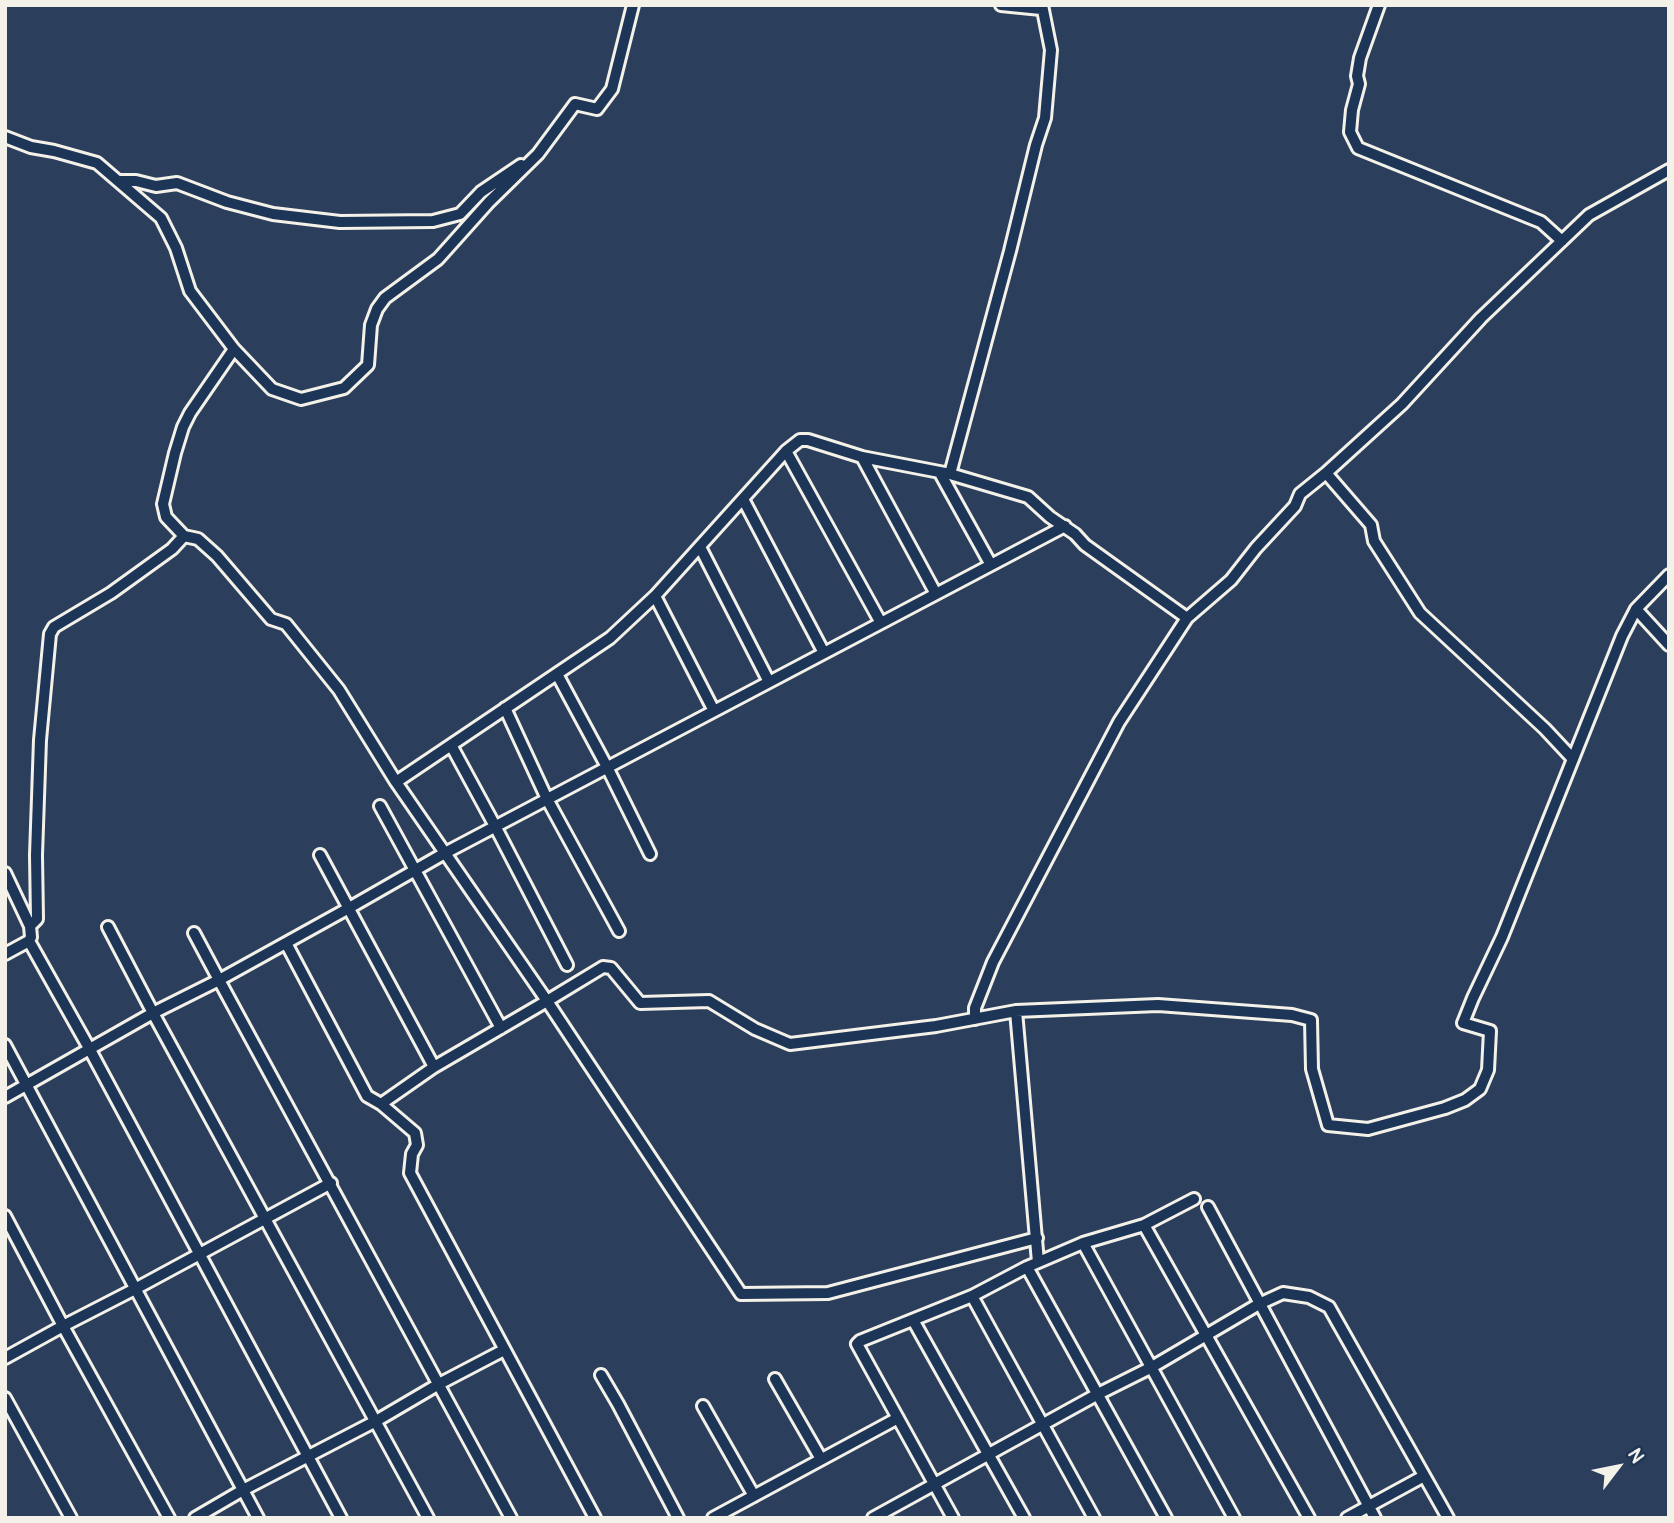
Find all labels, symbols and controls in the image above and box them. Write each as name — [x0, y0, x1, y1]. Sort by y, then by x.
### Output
north arrow — [1583, 1432, 1653, 1502]
text: N — [1622, 1444, 1649, 1468]

